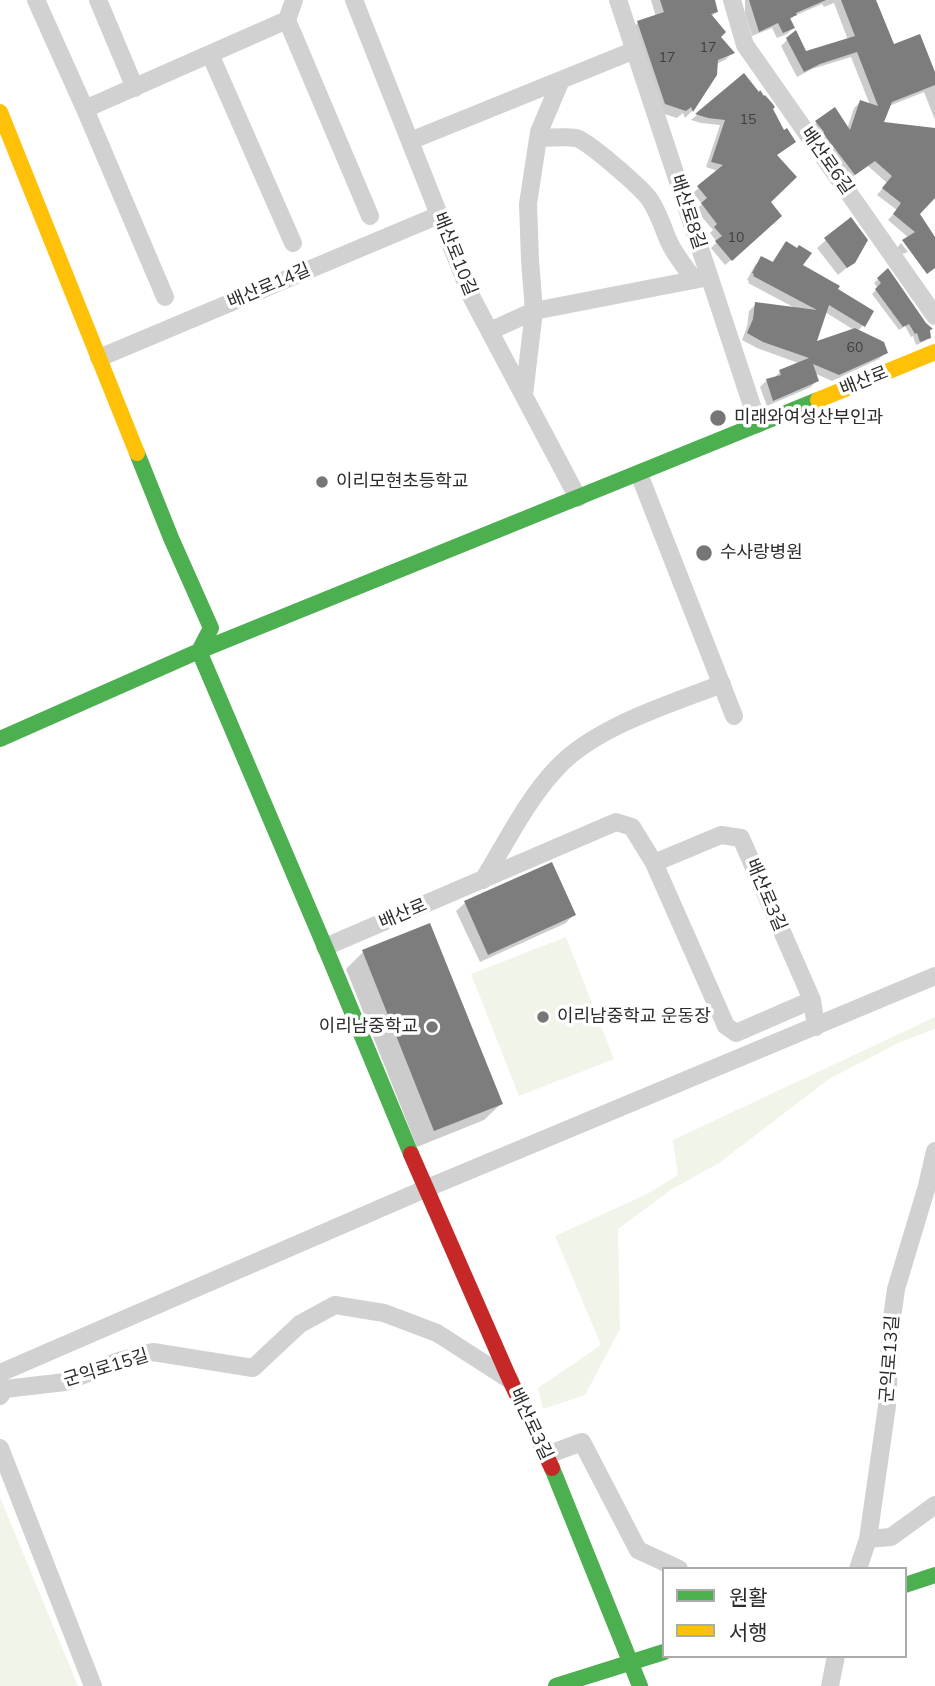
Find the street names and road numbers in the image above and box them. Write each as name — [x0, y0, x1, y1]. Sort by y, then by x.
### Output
street label: 배산로6길 — [796, 123, 858, 199]
street label: 배산로8길 — [666, 172, 710, 252]
street label: 배산로10길 — [429, 209, 481, 299]
street label: 배산로14길 — [224, 259, 314, 313]
street label: 배산로 — [837, 362, 891, 400]
street label: 배산로3길 — [741, 855, 791, 935]
street label: 배산로 — [376, 894, 430, 934]
street label: 군익로13길 — [876, 1314, 904, 1404]
street label: 군익로15길 — [61, 1345, 151, 1391]
street label: 배산로3길 — [505, 1385, 557, 1463]

